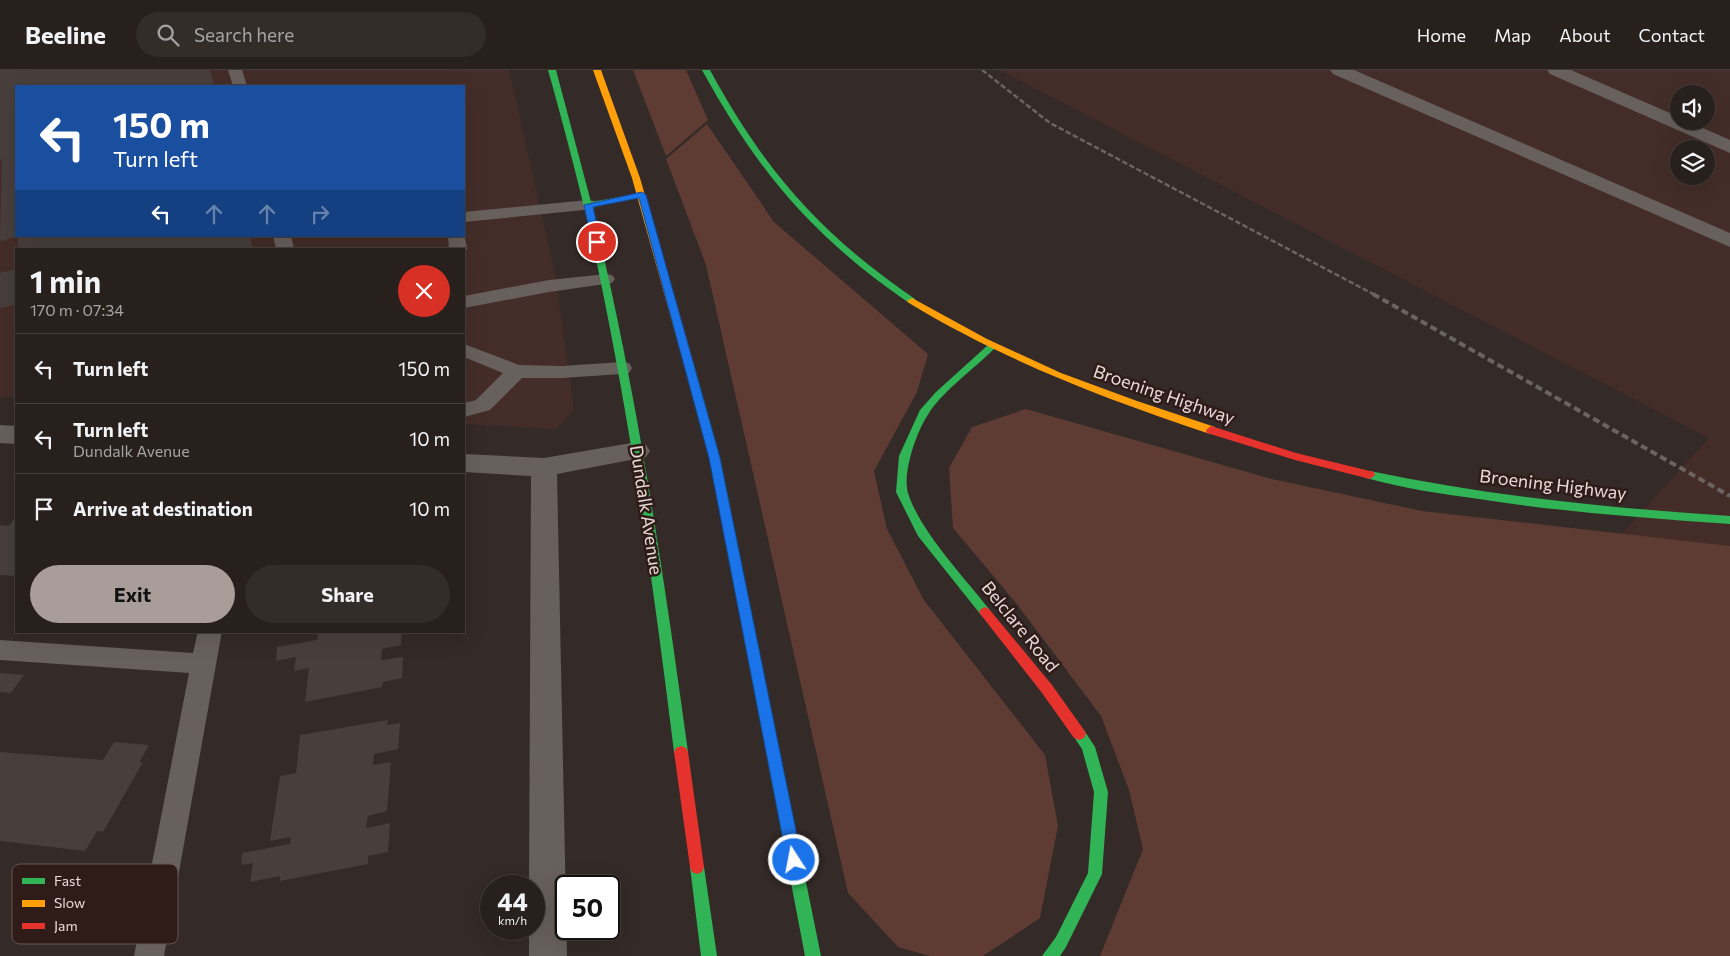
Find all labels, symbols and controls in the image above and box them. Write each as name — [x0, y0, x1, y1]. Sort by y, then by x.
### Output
search box — [136, 12, 486, 57]
text: Beeline — [25, 20, 106, 49]
icon: search — [154, 21, 182, 49]
text: Search here — [194, 23, 294, 46]
text: Home — [1417, 24, 1466, 46]
text: Map — [1494, 24, 1531, 46]
text: About — [1559, 24, 1611, 46]
text: Contact — [1639, 24, 1705, 46]
map controls — [1670, 85, 1715, 185]
button: sound — [1670, 85, 1715, 130]
text: 150 m — [113, 102, 210, 145]
icon: left — [30, 105, 95, 170]
button: layers — [1670, 140, 1715, 185]
text: Turn left — [113, 145, 198, 172]
icon: left — [147, 200, 175, 228]
icon: ahead — [200, 200, 228, 228]
icon: ahead — [253, 200, 281, 228]
icon: right — [306, 200, 334, 228]
pin — [576, 221, 618, 263]
icon: arrive — [583, 228, 611, 256]
text: 1 min — [30, 262, 101, 299]
button: close — [398, 265, 450, 317]
text: 170 m · 07:34 — [30, 300, 124, 319]
icon: left — [30, 355, 58, 383]
text: Turn left — [73, 357, 148, 380]
text: 150 m — [398, 357, 450, 380]
street label: Broening Highway — [1091, 360, 1238, 429]
text: Turn left — [73, 418, 148, 441]
icon: left — [30, 425, 58, 453]
text: 10 m — [409, 427, 450, 450]
text: Dundalk Avenue — [73, 441, 190, 460]
street label: Dundalk Avenue — [626, 443, 668, 576]
street label: Broening Highway — [1478, 464, 1628, 504]
icon: arrive — [30, 495, 58, 523]
text: Arrive at destination — [73, 497, 253, 520]
text: 10 m — [409, 497, 450, 520]
button: Exit — [30, 565, 235, 623]
button: Share — [245, 565, 450, 623]
street label: Belclare Road — [977, 577, 1064, 676]
position arrow — [767, 833, 819, 885]
legend — [12, 864, 178, 944]
text: Fast — [54, 872, 81, 889]
speed limit sign: 50 — [555, 875, 620, 940]
text: 44 — [497, 886, 528, 916]
text: Slow — [54, 894, 85, 911]
text: km/h — [498, 913, 527, 927]
text: Jam — [54, 917, 78, 934]

